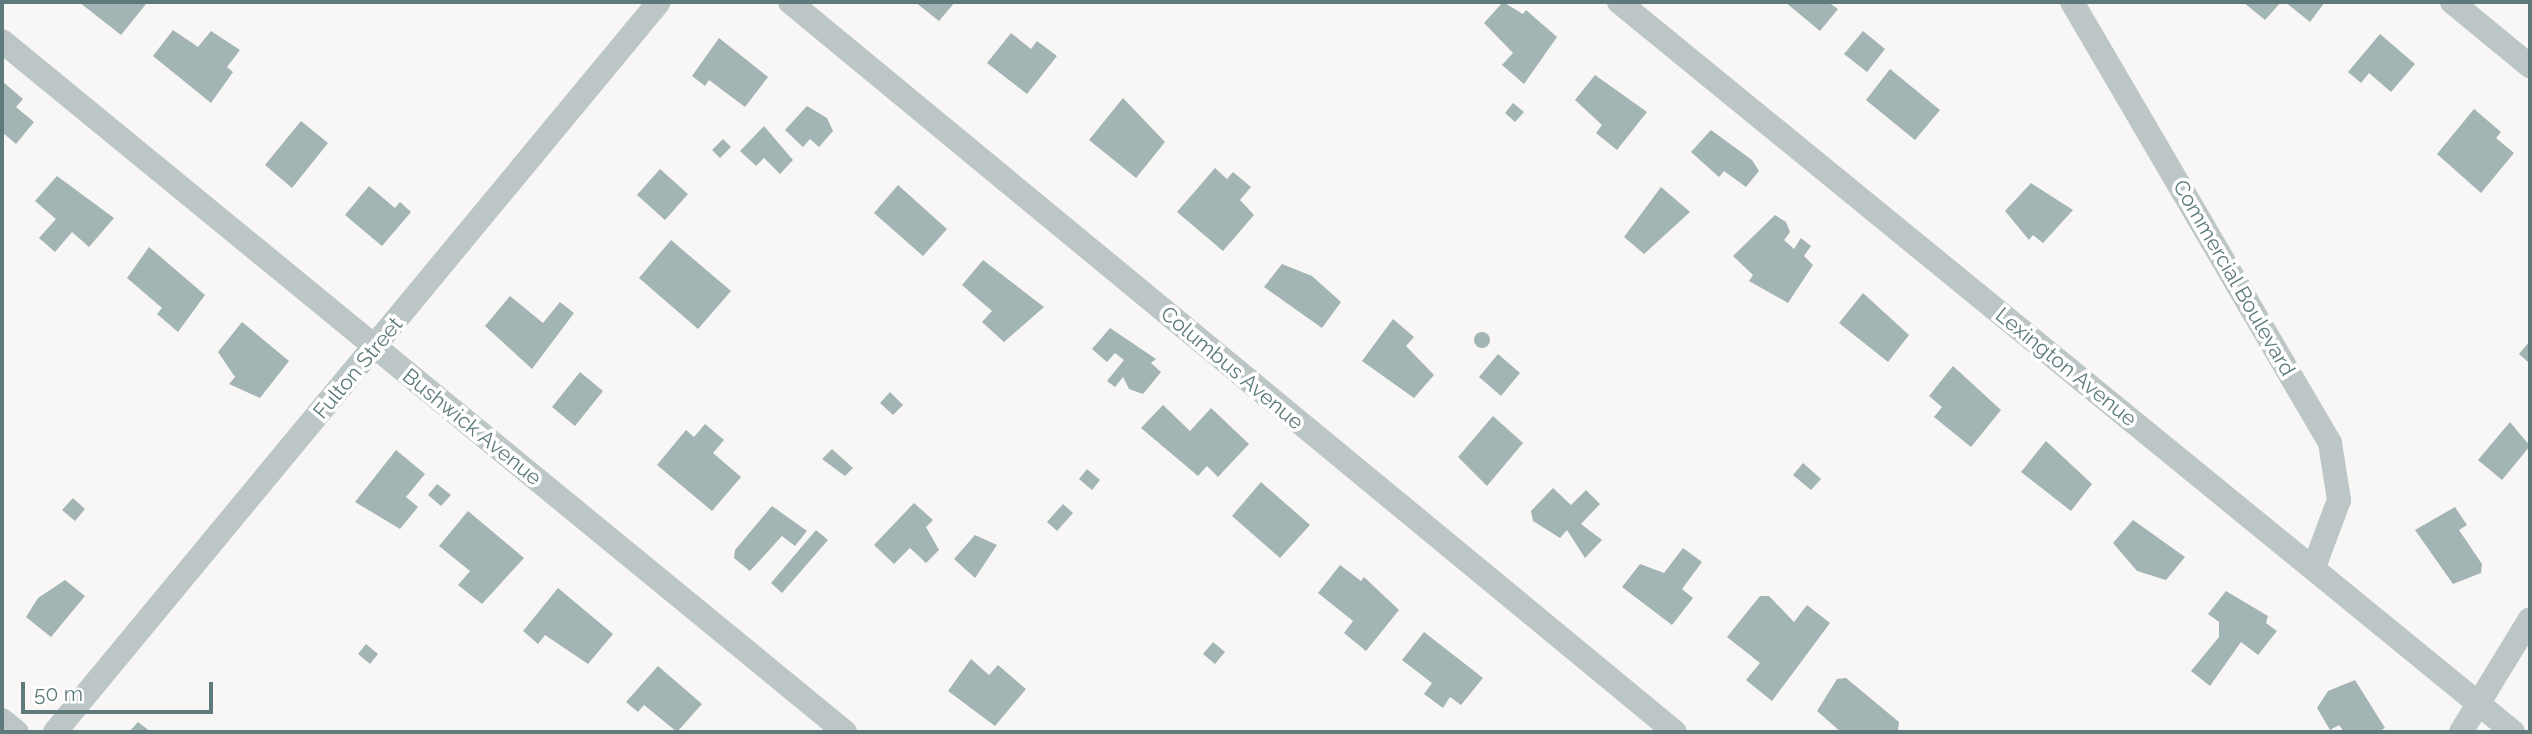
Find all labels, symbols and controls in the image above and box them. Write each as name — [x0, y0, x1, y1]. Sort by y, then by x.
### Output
street label: Commercial Boulevard — [2167, 175, 2301, 381]
street label: Columbus Avenue — [1155, 301, 1309, 435]
street label: Lexington Avenue — [1990, 302, 2142, 432]
street label: Fulton Street — [308, 312, 408, 424]
street label: Bushwick Avenue — [397, 363, 547, 491]
scale bar — [24, 668, 217, 712]
text: 50 m — [34, 681, 83, 706]

